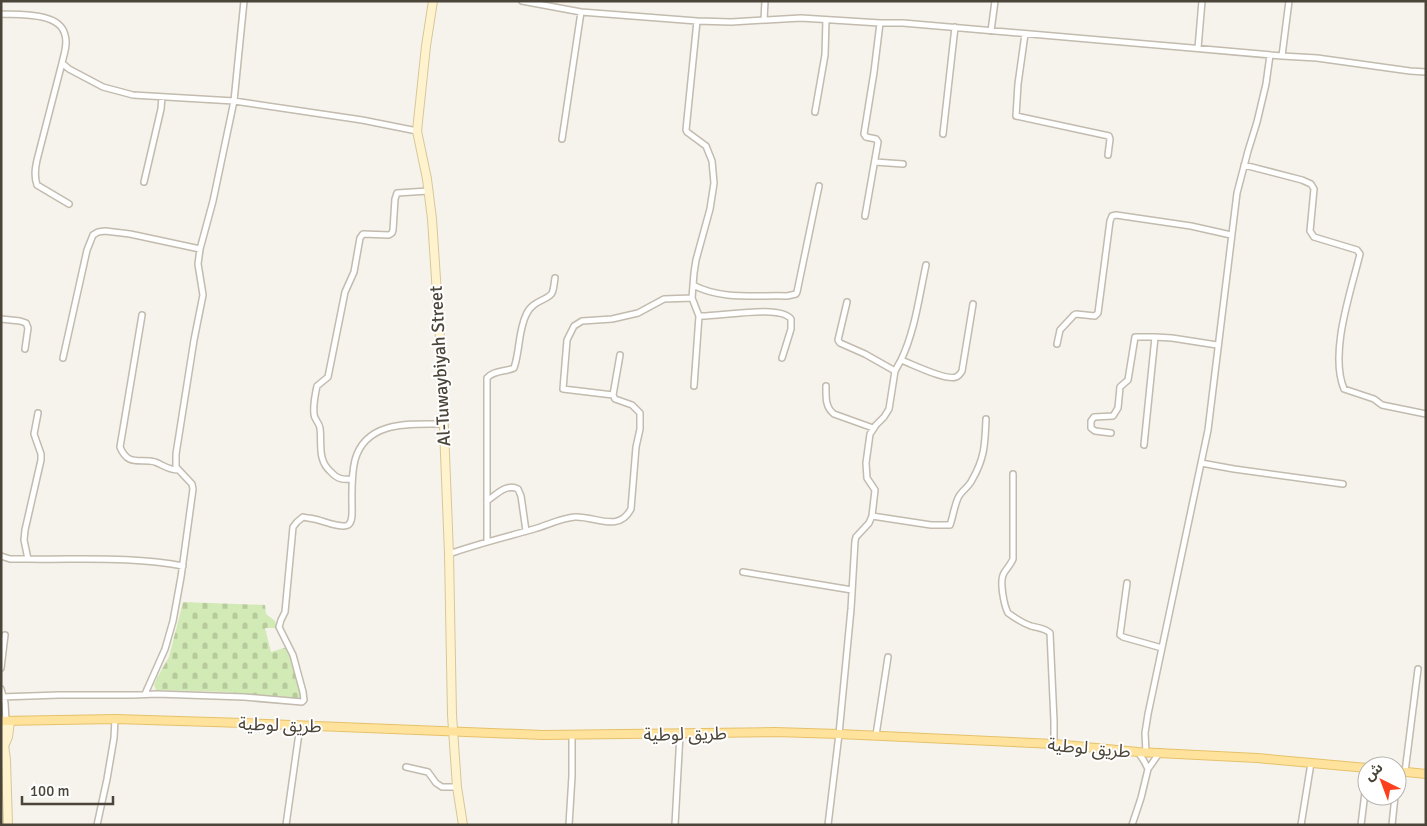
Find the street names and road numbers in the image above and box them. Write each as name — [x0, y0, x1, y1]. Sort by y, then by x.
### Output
street label: Al-Tuwaybiyah Street — [425, 285, 455, 447]
street label: طريق لوطية — [238, 713, 322, 737]
street label: طريق لوطية — [643, 722, 727, 746]
street label: طريق لوطية — [1046, 733, 1132, 763]

